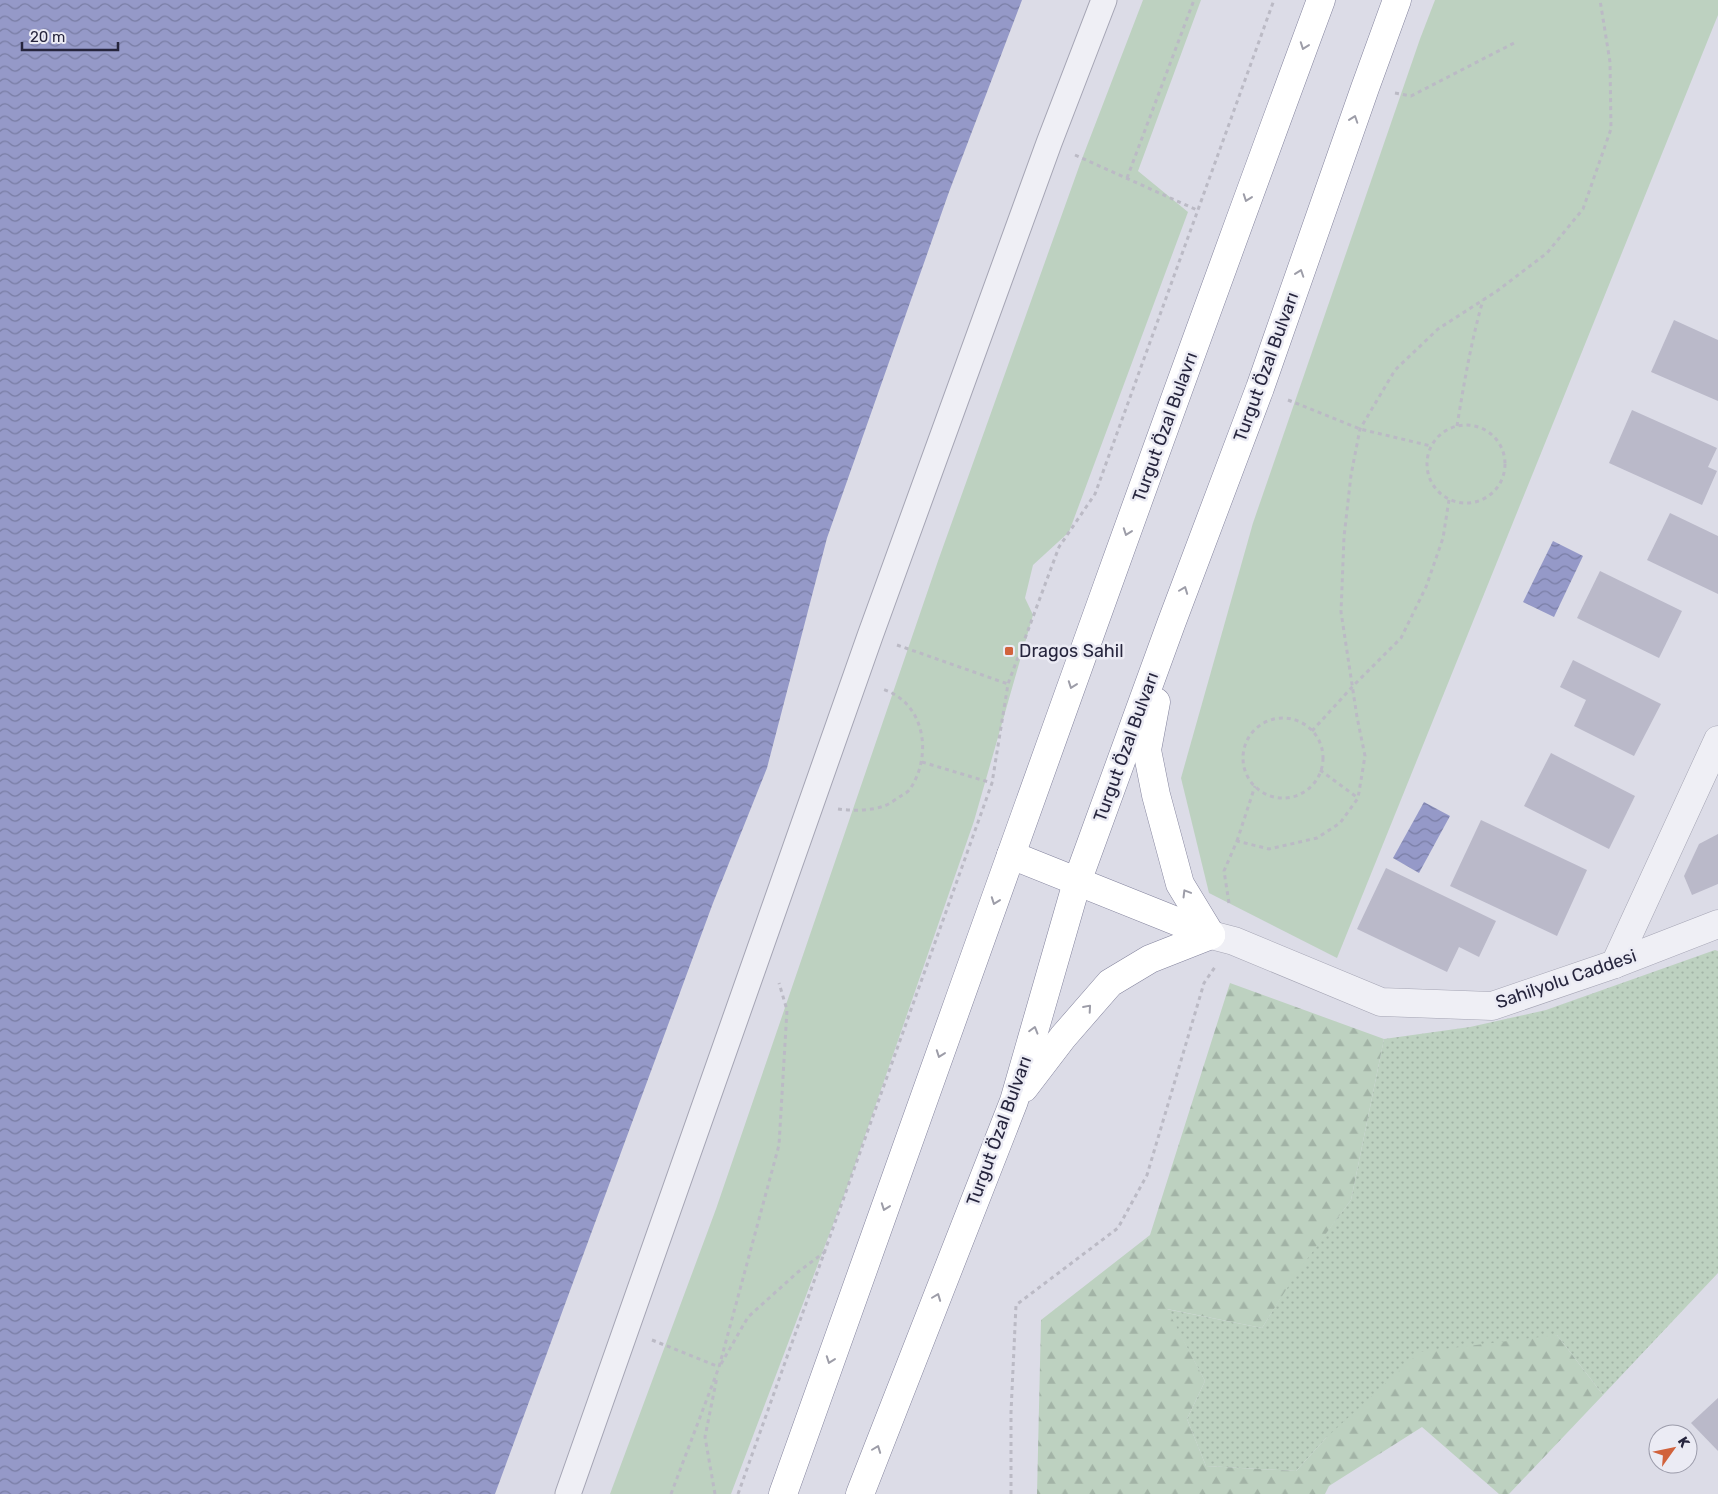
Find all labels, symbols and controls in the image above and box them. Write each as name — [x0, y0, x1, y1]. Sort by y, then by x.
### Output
scale bar — [22, 20, 119, 52]
text: 20 m — [30, 28, 65, 46]
one-way arrow — [1300, 41, 1310, 50]
one-way arrow — [1348, 116, 1358, 124]
one-way arrow — [1243, 193, 1253, 202]
one-way arrow — [1294, 269, 1304, 277]
street label: Turgut Özal Bulvarı — [1229, 289, 1303, 445]
street label: Turgut Özal Bulavrı — [1128, 349, 1202, 505]
one-way arrow — [1123, 527, 1133, 536]
one-way arrow — [1178, 586, 1188, 594]
place label: Dragos Sahil — [1019, 640, 1124, 662]
marker: Dragos Sahil — [1003, 645, 1015, 657]
street label: Turgut Özal Bulvarı — [1089, 669, 1163, 825]
one-way arrow — [1068, 680, 1078, 689]
one-way arrow — [1182, 890, 1192, 899]
one-way arrow — [990, 897, 1000, 905]
street label: Sahilyolu Caddesi — [1493, 945, 1639, 1013]
one-way arrow — [1082, 1005, 1091, 1014]
one-way arrow — [1029, 1026, 1039, 1034]
one-way arrow — [936, 1050, 946, 1058]
street label: Turgut Özal Bulvarı — [962, 1053, 1036, 1209]
one-way arrow — [881, 1203, 891, 1211]
one-way arrow — [930, 1293, 941, 1302]
one-way arrow — [826, 1356, 836, 1364]
north arrow — [1648, 1424, 1698, 1474]
text: K — [1674, 1434, 1694, 1451]
one-way arrow — [871, 1445, 881, 1453]

